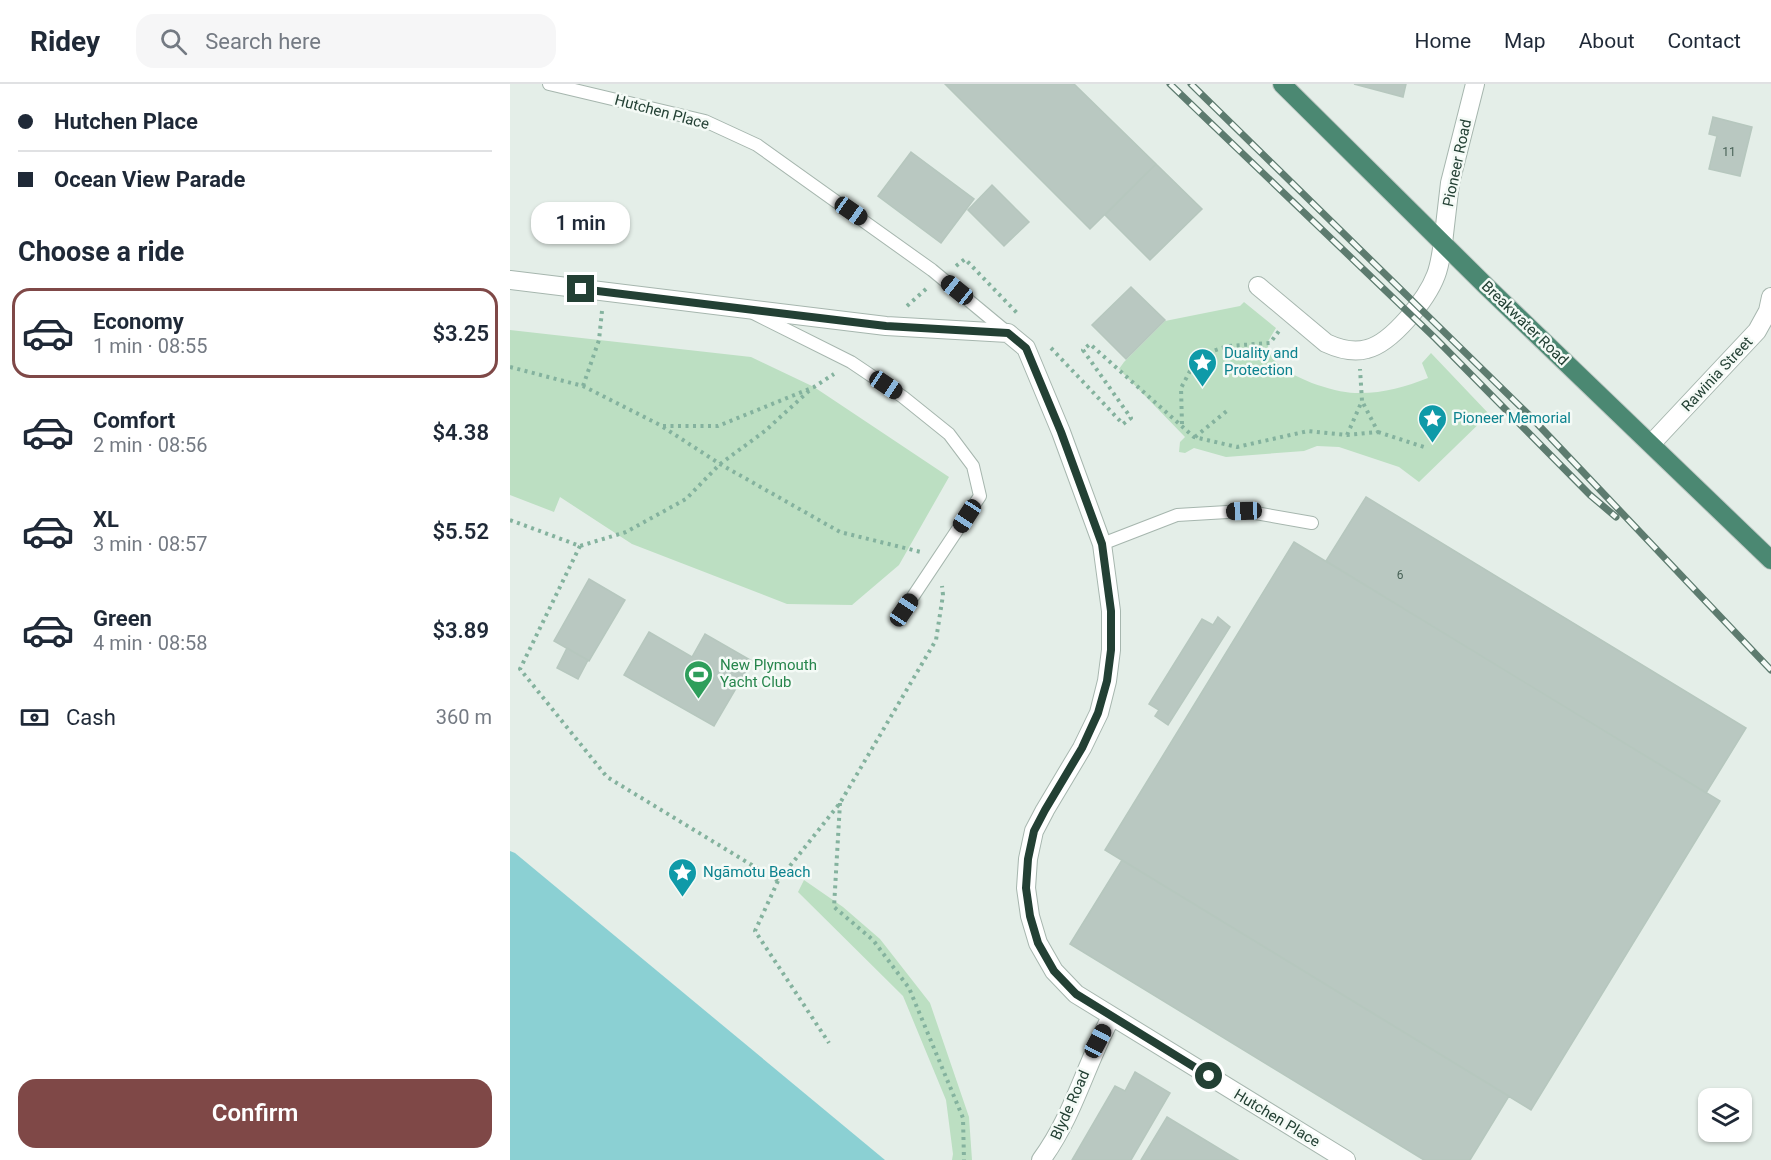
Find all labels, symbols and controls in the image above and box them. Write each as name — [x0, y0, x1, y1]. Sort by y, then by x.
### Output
search box — [136, 14, 556, 68]
text: Ridey — [30, 25, 100, 58]
icon: search — [157, 25, 190, 58]
text: Search here — [205, 29, 321, 54]
text: Home — [1415, 29, 1471, 53]
text: Map — [1504, 29, 1546, 53]
text: About — [1579, 29, 1635, 53]
text: Contact — [1668, 29, 1741, 53]
street label: Hutchen Place — [613, 91, 711, 133]
text: Hutchen Place — [54, 109, 198, 134]
street label: Pioneer Road — [1439, 118, 1475, 208]
house number: 11 — [1722, 145, 1736, 159]
text: Ocean View Parade — [54, 167, 245, 192]
car — [831, 193, 871, 229]
callout: 1 min — [532, 202, 631, 244]
text: 1 min — [555, 211, 606, 235]
text: Choose a ride — [18, 236, 184, 268]
car — [937, 272, 977, 308]
route end — [567, 275, 594, 302]
street label: Breakwater Road — [1478, 277, 1572, 369]
icon: car — [21, 306, 75, 360]
text: Economy — [93, 309, 184, 334]
text: $3.25 — [432, 321, 489, 346]
street label: Rawinia Street — [1678, 333, 1756, 415]
text: 1 min · 08:55 — [93, 334, 208, 358]
place label: Duality and Protection — [1224, 344, 1298, 379]
place icon: Duality and Protection — [1187, 346, 1219, 388]
car — [866, 367, 906, 403]
place icon: Pioneer Memorial — [1416, 402, 1448, 444]
icon: car — [21, 405, 75, 459]
text: Comfort — [93, 408, 175, 433]
place label: Pioneer Memorial — [1453, 409, 1571, 427]
text: $4.38 — [432, 420, 489, 445]
text: 2 min · 08:56 — [93, 433, 208, 457]
car — [950, 496, 984, 536]
car — [1226, 501, 1262, 521]
icon: car — [21, 504, 75, 558]
text: XL — [93, 507, 119, 532]
text: $5.52 — [432, 519, 489, 544]
text: 3 min · 08:57 — [93, 532, 208, 556]
house number: 6 — [1397, 568, 1404, 582]
car — [886, 590, 922, 630]
icon: car — [21, 603, 75, 657]
text: Green — [93, 606, 152, 631]
text: $3.89 — [432, 618, 489, 643]
text: 4 min · 08:58 — [93, 631, 208, 655]
place label: New Plymouth Yacht Club — [720, 656, 817, 691]
sports icon: New Plymouth Yacht Club — [683, 658, 715, 700]
icon: cash — [18, 701, 51, 734]
text: Cash — [66, 705, 116, 730]
text: 360 m — [436, 705, 492, 729]
place icon: Ngāmotu Beach — [666, 856, 698, 898]
place label: Ngāmotu Beach — [703, 863, 810, 881]
car — [1082, 1021, 1114, 1061]
route start — [1195, 1062, 1222, 1089]
street label: Blyde Road — [1047, 1067, 1093, 1143]
button: Confirm — [18, 1079, 492, 1148]
street label: Hutchen Place — [1231, 1085, 1323, 1151]
map controls — [1698, 1088, 1752, 1142]
button: layers — [1698, 1088, 1752, 1142]

